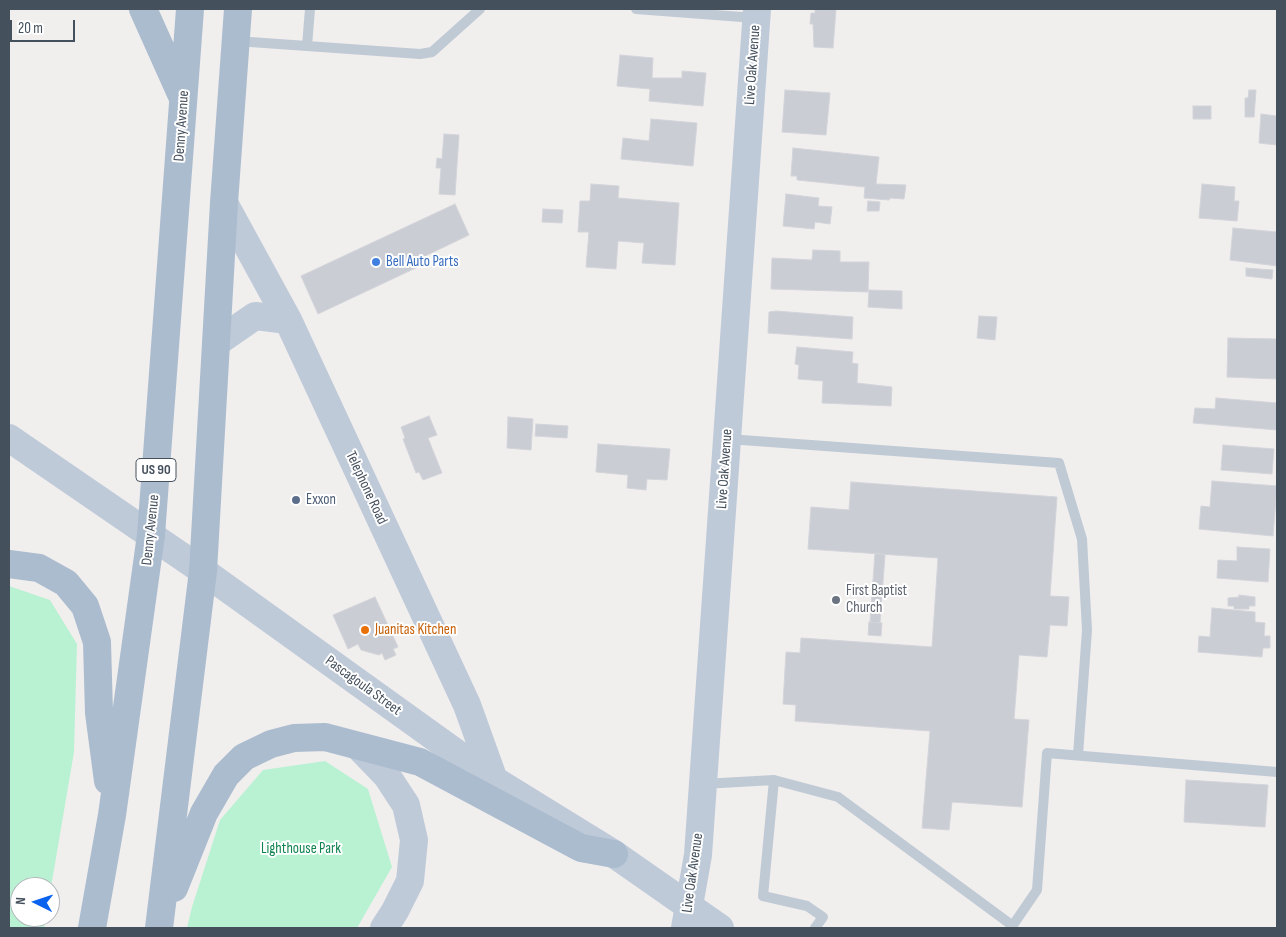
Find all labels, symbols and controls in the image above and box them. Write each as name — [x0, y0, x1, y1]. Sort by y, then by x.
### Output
scale bar — [12, 10, 78, 42]
text: 20 m — [18, 19, 43, 38]
street label: Live Oak Avenue — [741, 24, 765, 106]
street label: Denny Avenue — [171, 90, 193, 162]
place label: Bell Auto Parts — [386, 253, 459, 271]
marker: Bell Auto Parts — [370, 256, 382, 268]
street label: Live Oak Avenue — [713, 428, 737, 510]
street label: Telephone Road — [341, 449, 391, 527]
road number: US 90 — [136, 458, 176, 482]
place label: Exxon — [306, 491, 336, 509]
street label: Denny Avenue — [138, 494, 164, 566]
marker: Exxon — [290, 494, 302, 506]
place label: First Baptist Church — [846, 582, 907, 617]
marker: First Baptist Church — [830, 594, 842, 606]
place label: Juanitas Kitchen — [375, 621, 456, 639]
marker: Juanitas Kitchen — [359, 624, 371, 636]
street label: Pascagoula Street — [321, 652, 405, 720]
street label: Live Oak Avenue — [679, 832, 707, 914]
park label: Lighthouse Park — [261, 840, 341, 858]
north arrow — [10, 877, 60, 927]
text: N — [12, 897, 29, 905]

